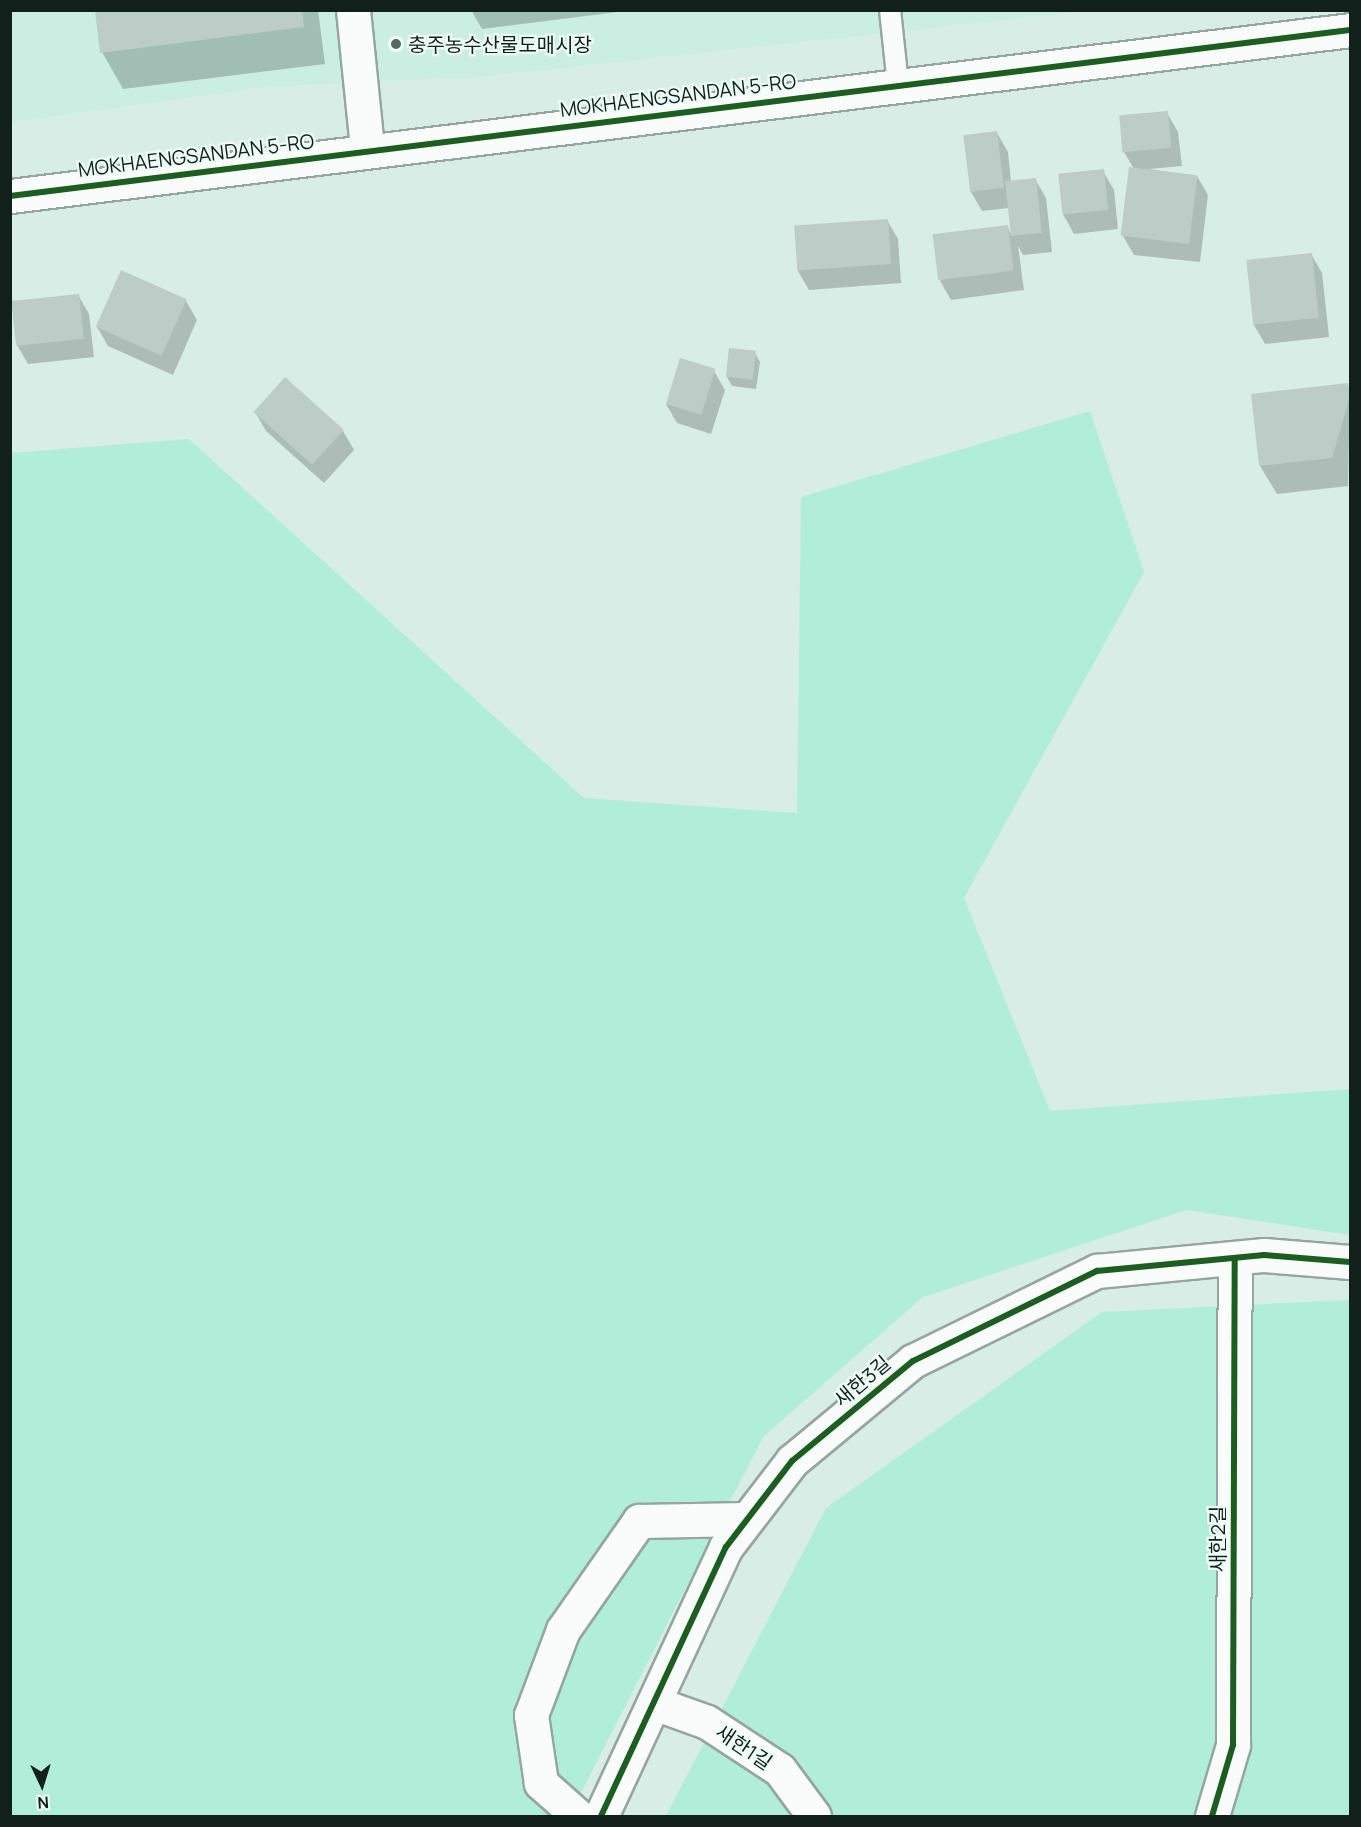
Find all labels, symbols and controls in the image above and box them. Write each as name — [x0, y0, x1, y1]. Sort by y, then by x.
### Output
place label: 충주농수산물도매시장 — [408, 32, 592, 56]
marker: 충주농수산물도매시장 — [389, 37, 403, 51]
street label: MOKHAENGSANDAN 5-RO — [559, 69, 797, 121]
street label: MOKHAENGSANDAN 5-RO — [77, 129, 315, 181]
street label: 새한3길 — [829, 1351, 895, 1411]
street label: 새한2길 — [1205, 1506, 1229, 1572]
street label: 새한1길 — [711, 1719, 777, 1775]
north arrow — [12, 1755, 72, 1815]
text: N — [37, 1792, 50, 1814]

